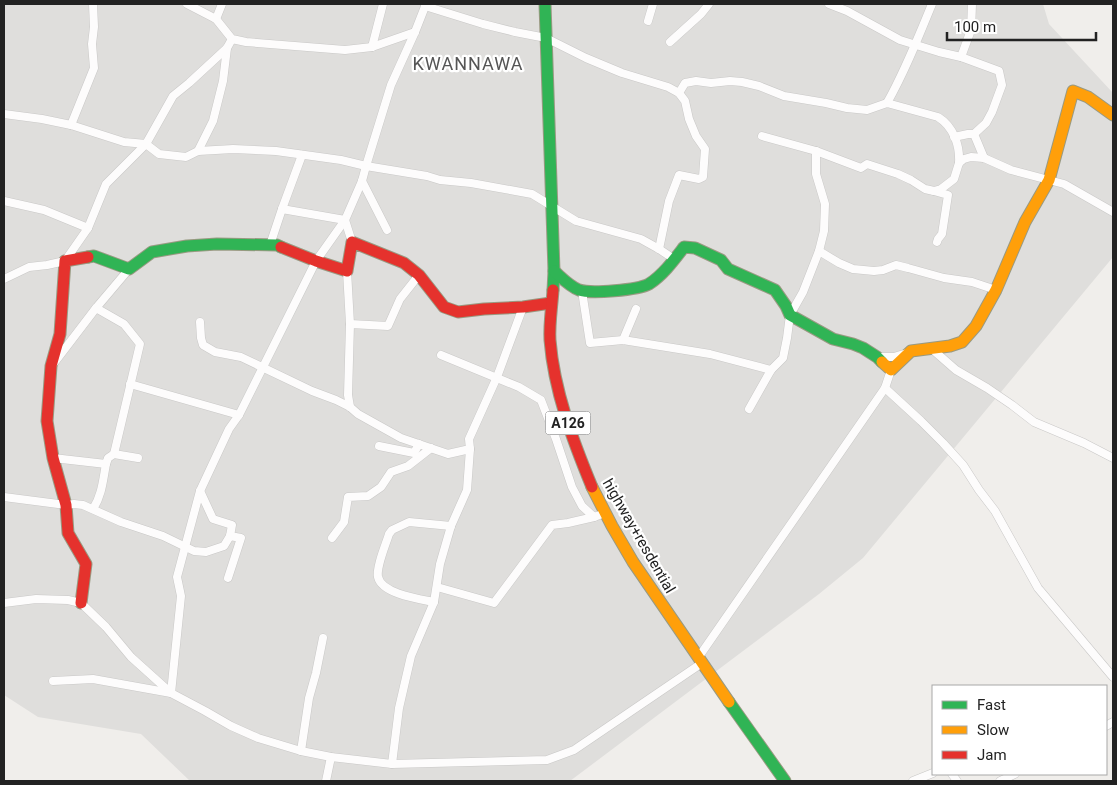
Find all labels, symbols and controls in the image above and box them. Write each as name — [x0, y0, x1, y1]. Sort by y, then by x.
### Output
scale bar — [947, 10, 1096, 42]
text: 100 m — [954, 18, 996, 36]
district label: KWANNAWA — [413, 53, 523, 74]
road number: A126 — [546, 412, 590, 434]
street label: highway+resdential — [599, 476, 679, 596]
legend — [932, 685, 1107, 775]
text: Fast — [977, 696, 1006, 714]
text: Slow — [977, 721, 1009, 739]
text: Jam — [977, 746, 1007, 764]

